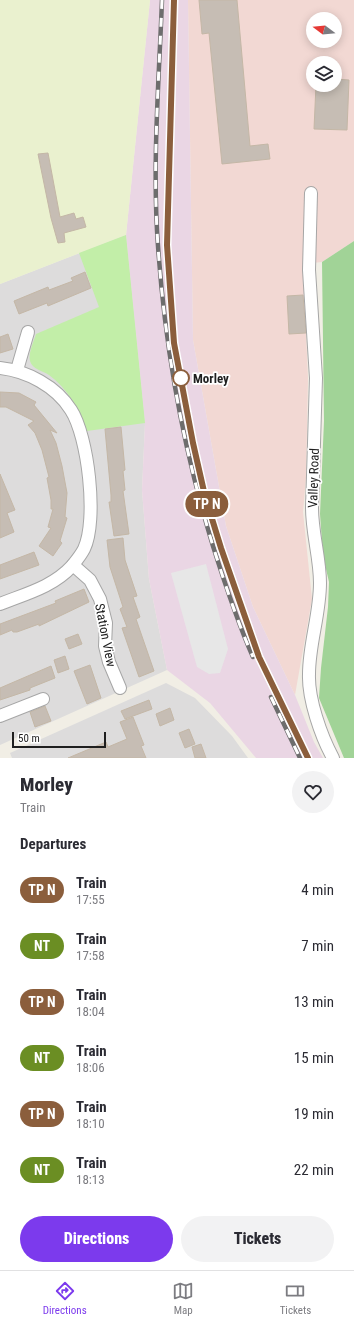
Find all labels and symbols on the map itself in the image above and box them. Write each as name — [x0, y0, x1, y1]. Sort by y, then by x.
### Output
north arrow — [306, 12, 342, 48]
marker: Morley — [172, 369, 190, 387]
place label: Morley — [193, 371, 229, 386]
street label: Valley Road — [305, 448, 322, 508]
line badge: TP N — [179, 491, 235, 517]
street label: Station View — [92, 602, 119, 669]
scale bar — [12, 730, 106, 749]

